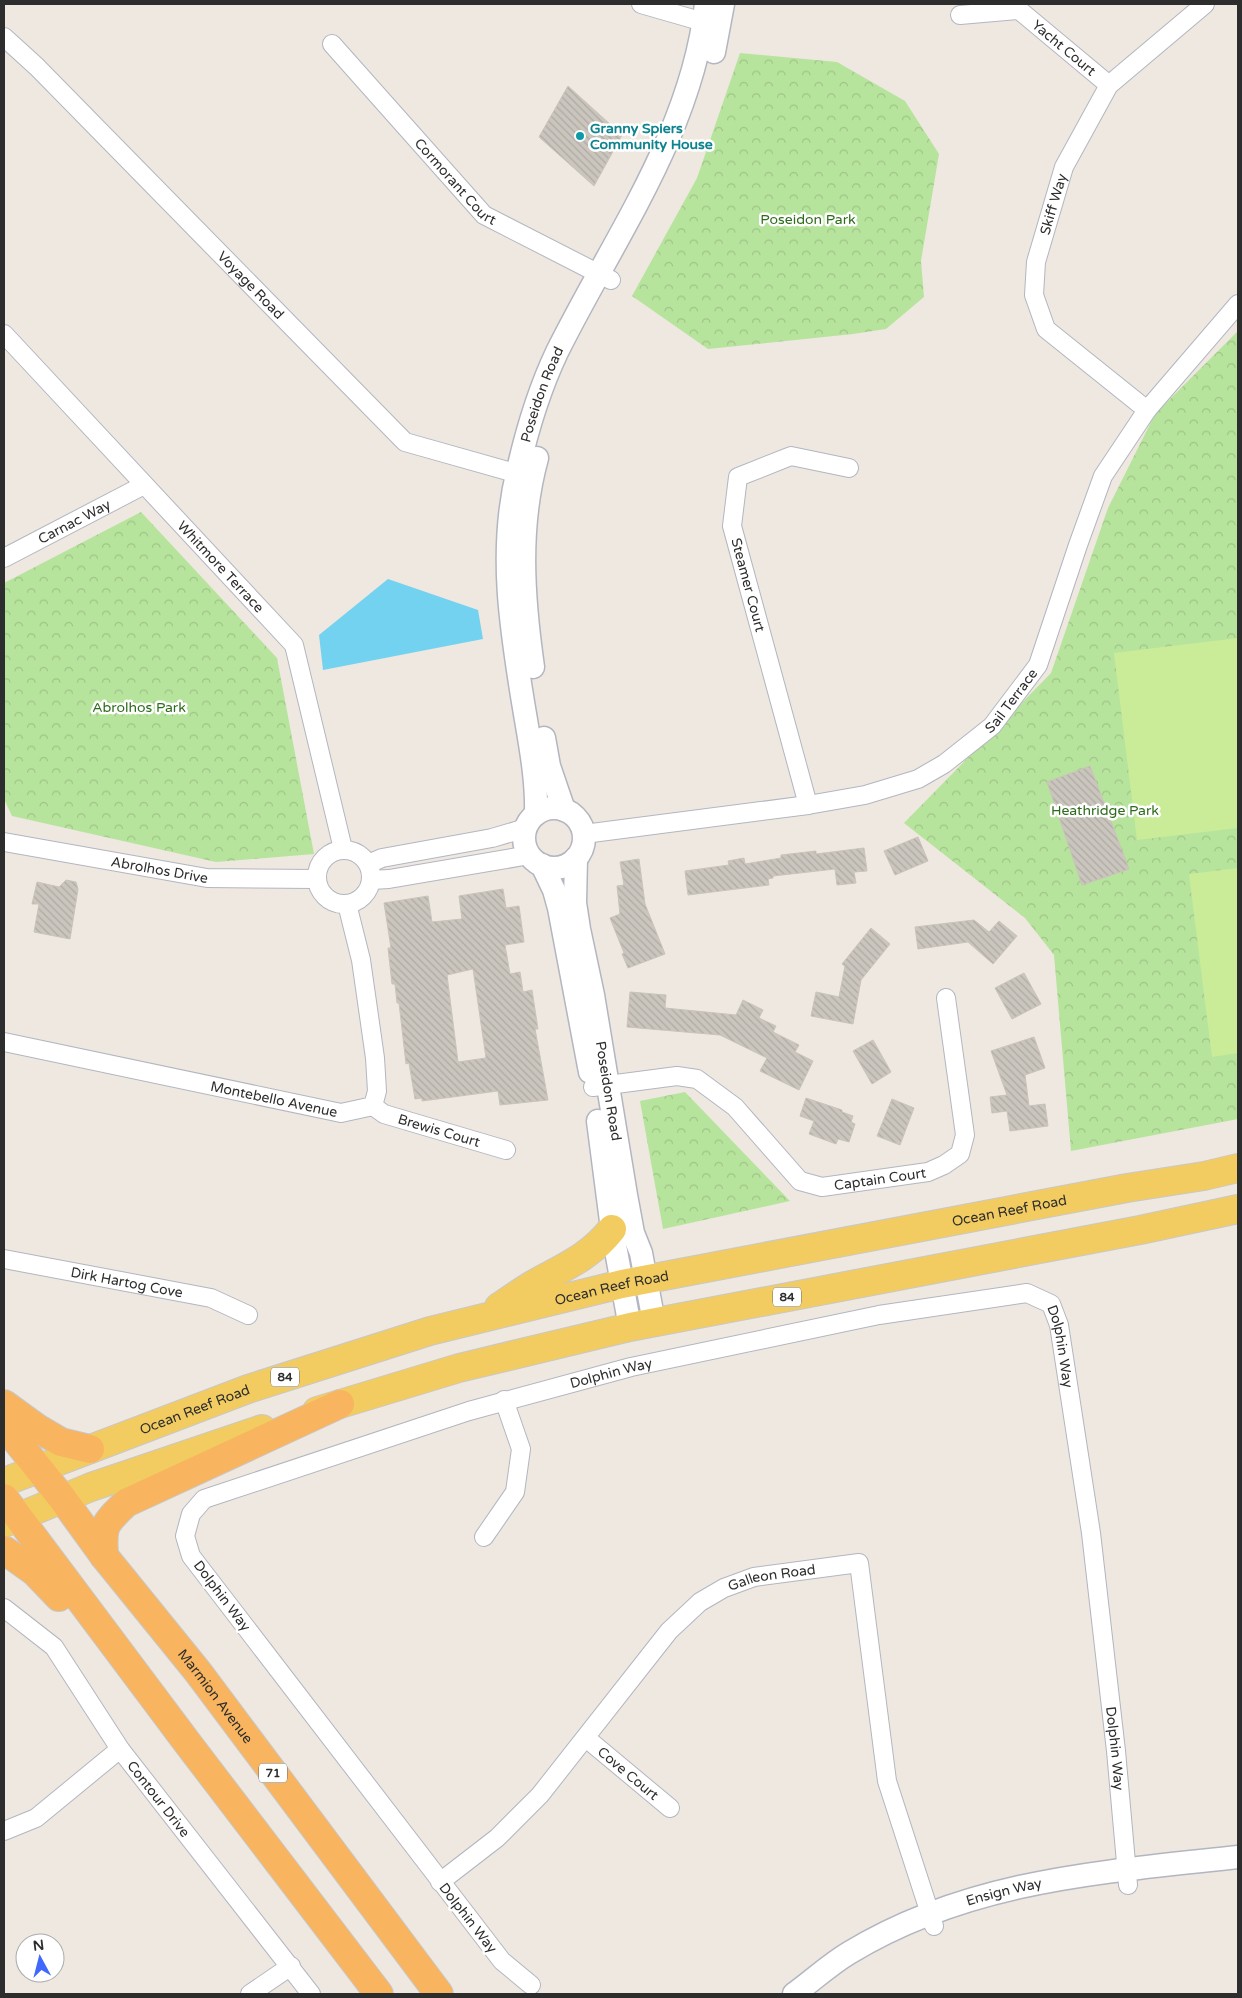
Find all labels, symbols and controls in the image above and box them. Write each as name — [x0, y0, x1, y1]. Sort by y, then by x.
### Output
street label: Yacht Court — [1029, 16, 1100, 79]
place label: Granny Spiers Community House — [590, 120, 713, 153]
marker: Granny Spiers Community House — [574, 130, 586, 142]
street label: Cormorant Court — [411, 135, 500, 229]
street label: Skiff Way — [1036, 171, 1070, 237]
park label: Poseidon Park — [760, 211, 856, 228]
street label: Voyage Road — [214, 248, 288, 322]
street label: Poseidon Road — [517, 344, 567, 444]
street label: Carnac Way — [35, 495, 114, 547]
street label: Whitmore Terrace — [174, 517, 268, 616]
street label: Steamer Court — [727, 536, 769, 634]
street label: Sail Terrace — [981, 665, 1041, 737]
park label: Abrolhos Park — [92, 699, 186, 716]
park label: Heathridge Park — [1051, 802, 1159, 819]
street label: Abrolhos Drive — [110, 853, 210, 887]
street label: Poseidon Road — [592, 1040, 625, 1142]
street label: Montebello Avenue — [209, 1077, 339, 1121]
street label: Brewis Court — [396, 1110, 483, 1151]
street label: Captain Court — [833, 1164, 928, 1194]
street label: Ocean Reef Road — [950, 1191, 1068, 1230]
street label: Dirk Hartog Cove — [69, 1263, 184, 1301]
street label: Ocean Reef Road — [553, 1267, 670, 1309]
road number: 84 — [773, 1288, 801, 1306]
street label: Dolphin Way — [1044, 1302, 1077, 1389]
street label: Dolphin Way — [568, 1354, 654, 1392]
road number: 84 — [271, 1368, 299, 1386]
street label: Ocean Reef Road — [137, 1381, 252, 1438]
street label: Dolphin Way — [190, 1557, 254, 1635]
street label: Galleon Road — [725, 1560, 817, 1594]
street label: Marmion Avenue — [174, 1646, 257, 1747]
street label: Dolphin Way — [1102, 1706, 1128, 1791]
street label: Cove Court — [594, 1743, 663, 1804]
street label: Contour Drive — [124, 1757, 194, 1840]
road number: 71 — [259, 1764, 287, 1782]
street label: Ensign Way — [964, 1874, 1044, 1909]
street label: Dolphin Way — [435, 1880, 501, 1957]
north arrow — [15, 1933, 65, 1983]
text: N — [32, 1936, 45, 1955]

